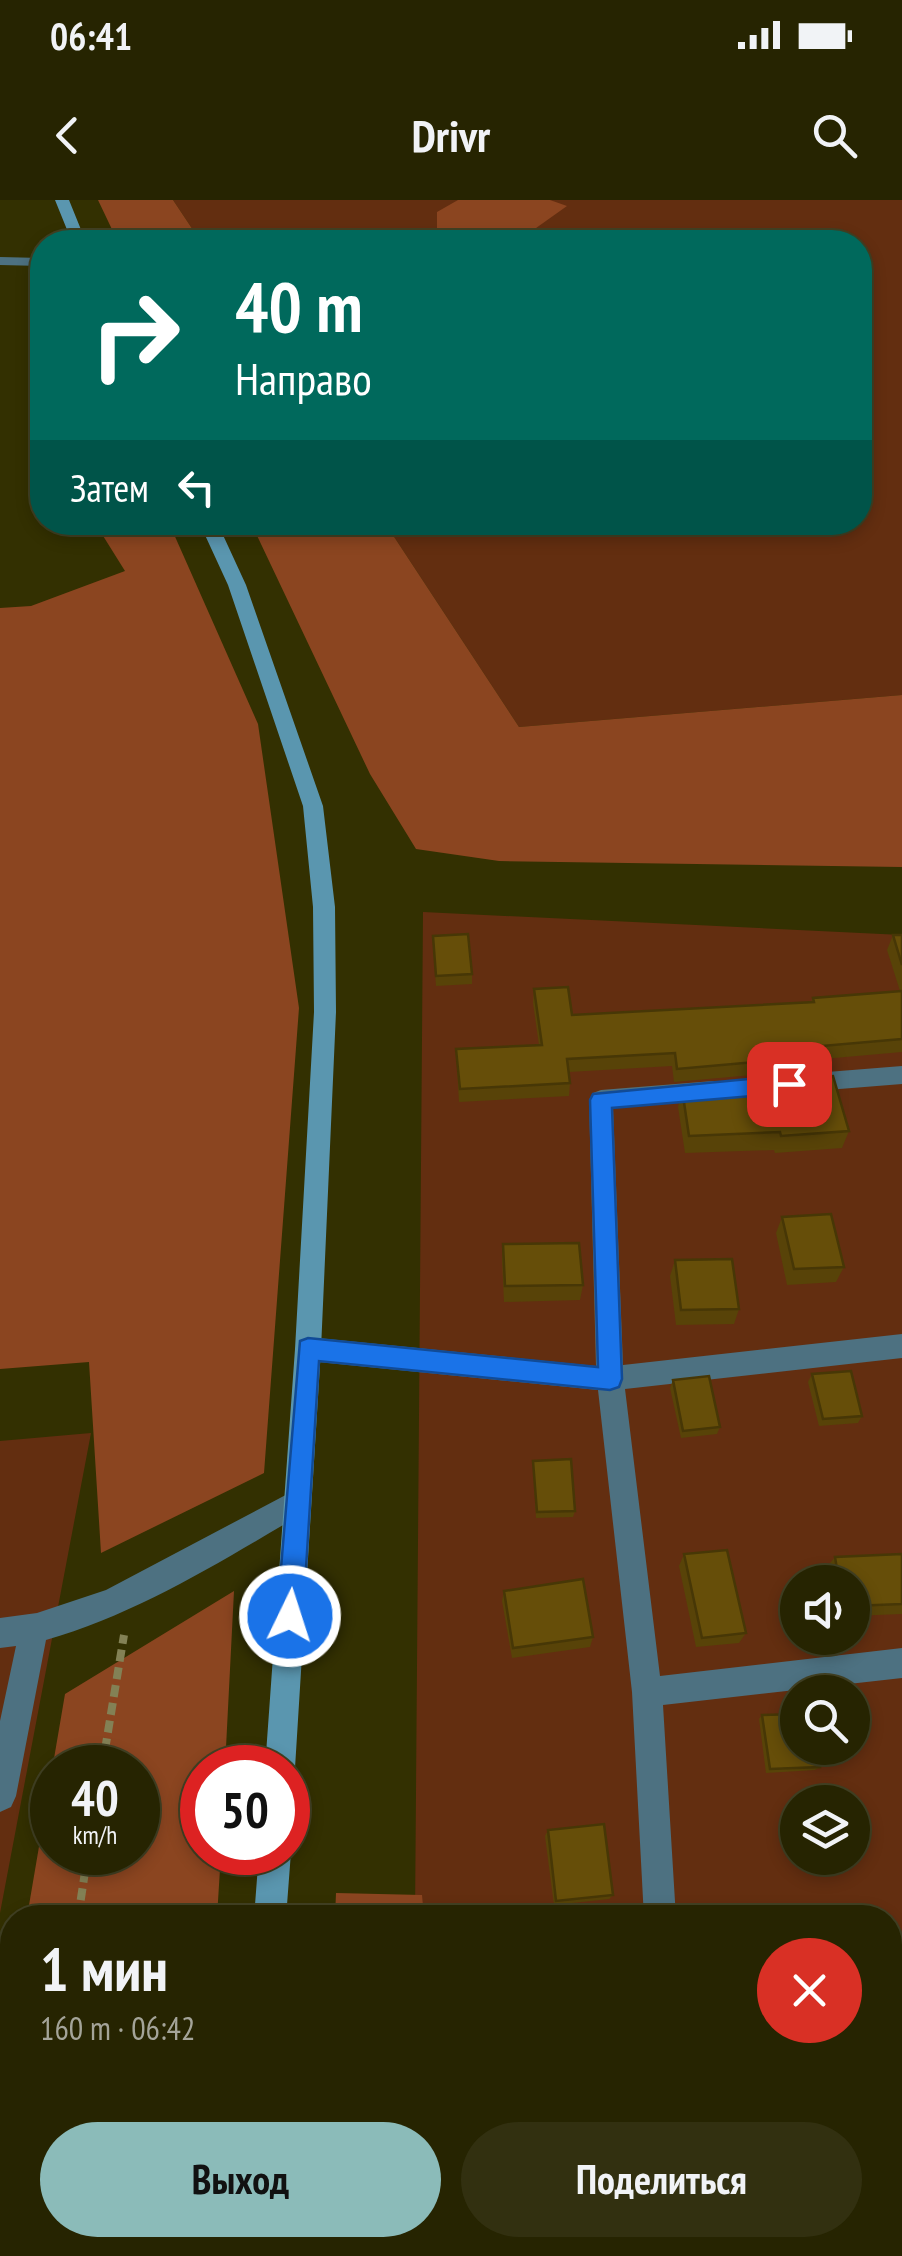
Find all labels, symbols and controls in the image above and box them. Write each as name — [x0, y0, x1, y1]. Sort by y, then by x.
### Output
text: 06:41 — [50, 11, 132, 60]
text: Drivr — [412, 106, 490, 164]
icon: back — [40, 108, 95, 163]
icon: search — [807, 108, 862, 163]
text: 40 m — [235, 261, 363, 351]
icon: right — [70, 270, 200, 400]
text: Направо — [235, 349, 372, 407]
icon: left — [169, 460, 224, 515]
text: Затем — [70, 463, 149, 512]
pin — [747, 1042, 832, 1127]
icon: arrive — [762, 1057, 817, 1112]
position arrow — [238, 1564, 342, 1668]
map controls — [780, 1565, 870, 1875]
button: sound — [780, 1565, 870, 1655]
button: search — [780, 1675, 870, 1765]
speed limit sign: 50 — [180, 1745, 310, 1875]
text: 40 — [71, 1765, 119, 1830]
button: layers — [780, 1785, 870, 1875]
text: km/h — [73, 1819, 117, 1851]
text: 1 мин — [40, 1930, 168, 2008]
button: close — [757, 1938, 862, 2043]
text: 160 m · 06:42 — [40, 2007, 195, 2049]
button: Выход — [40, 2122, 441, 2237]
button: Поделиться — [461, 2122, 862, 2237]

